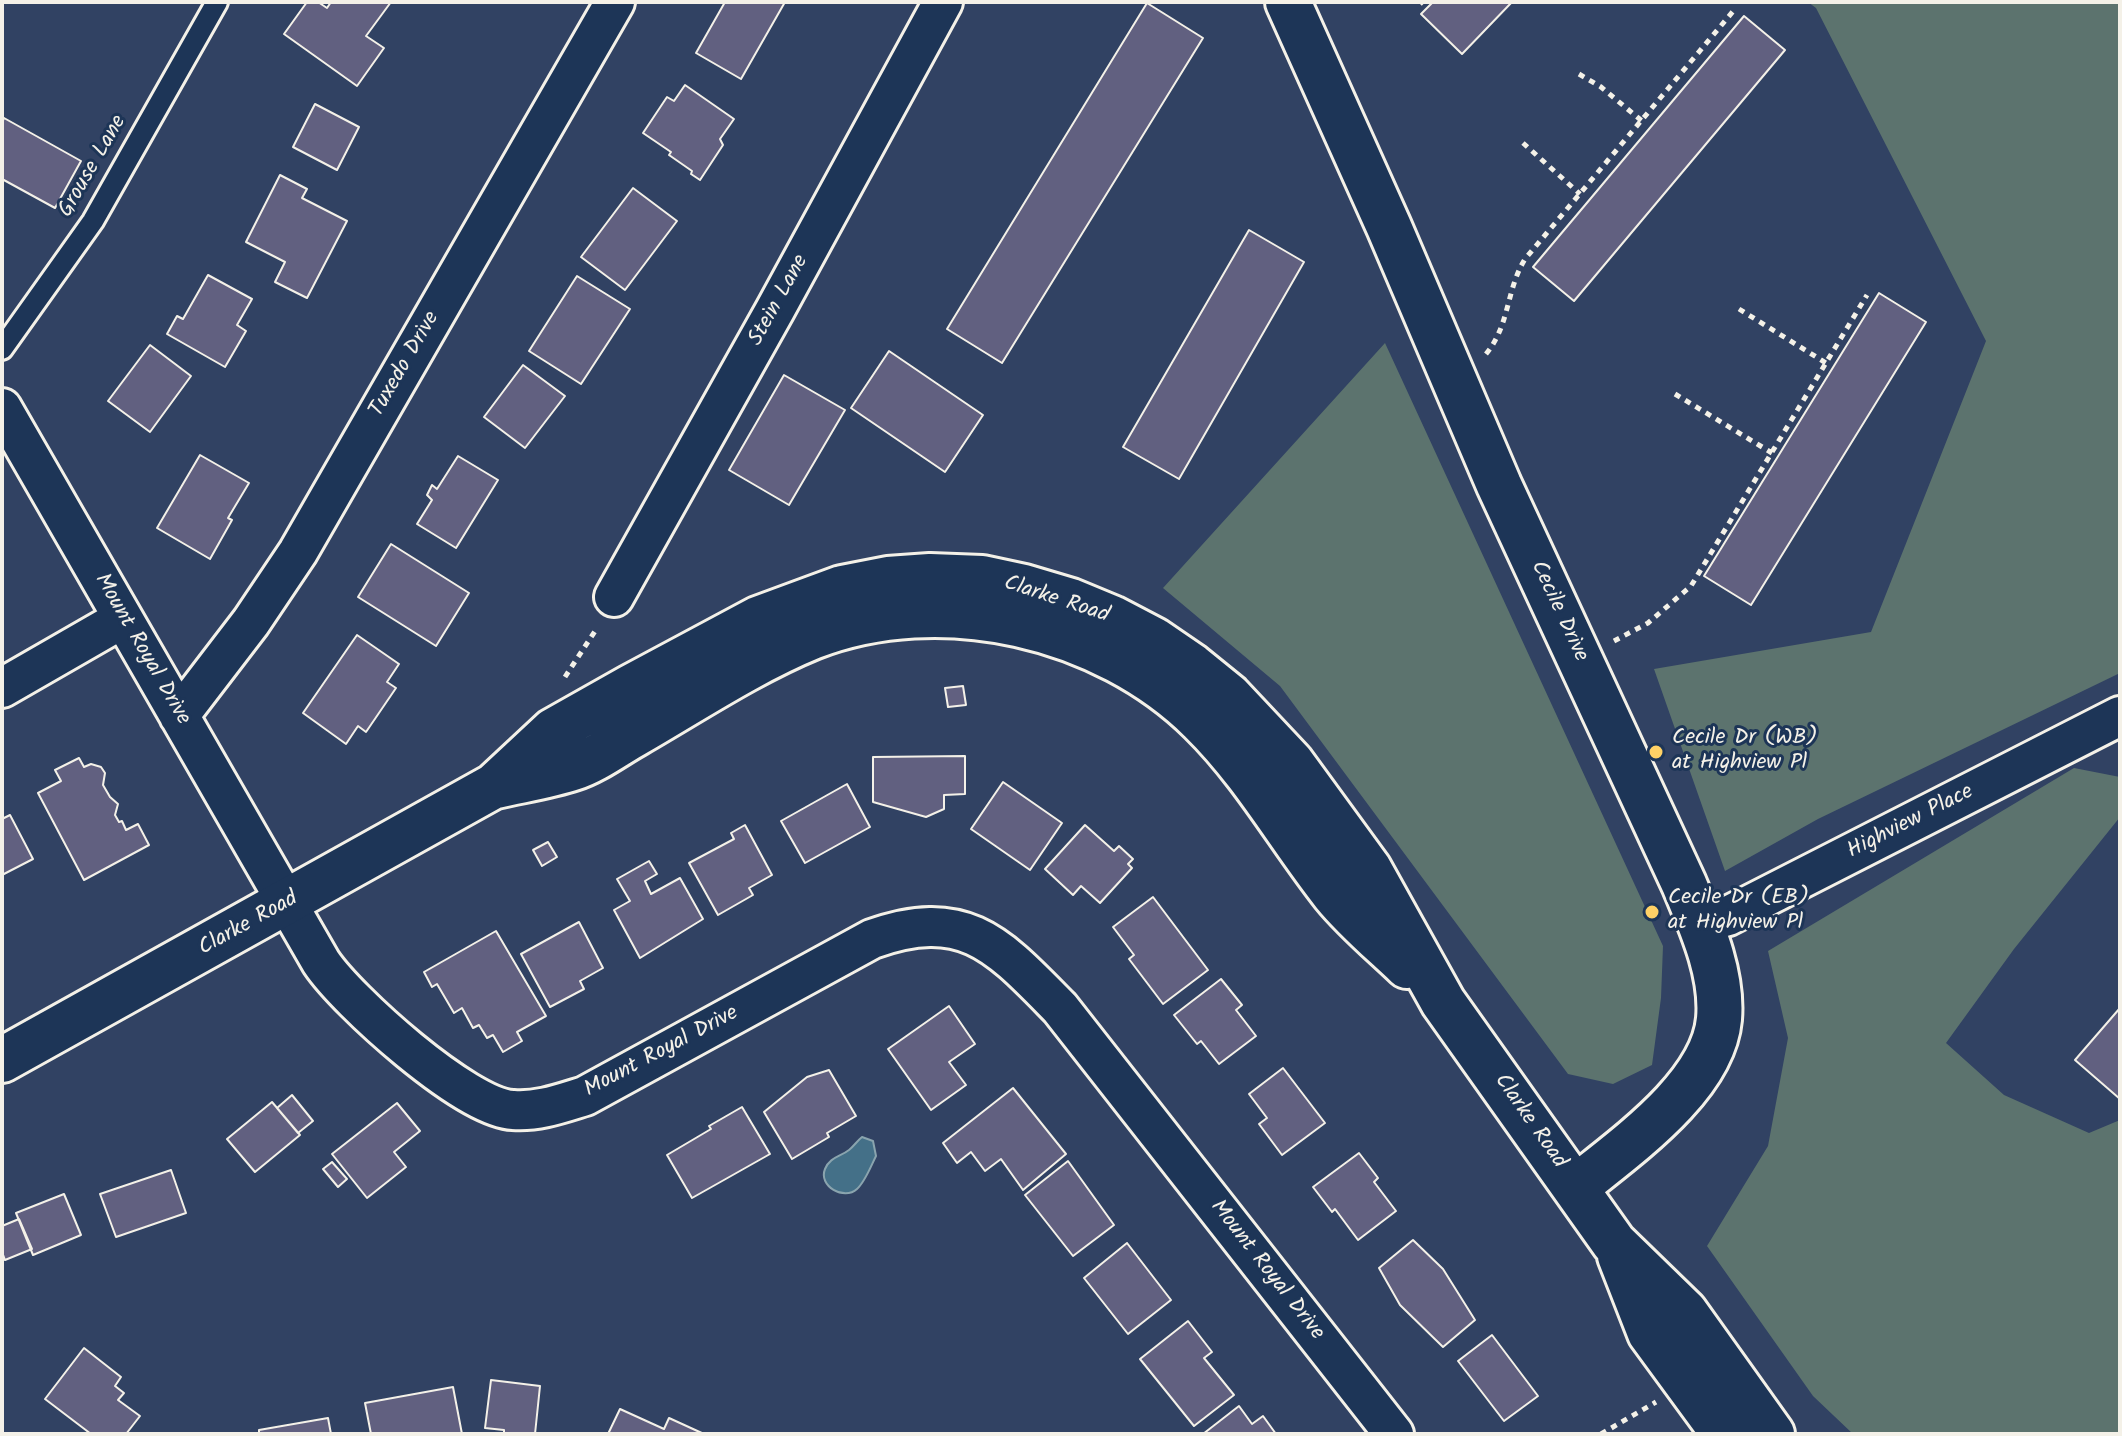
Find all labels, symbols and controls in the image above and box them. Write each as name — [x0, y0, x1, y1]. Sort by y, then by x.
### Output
street label: Grouse Lane — [54, 111, 134, 223]
street label: Stein Lane — [744, 251, 816, 351]
street label: Tuxedo Drive — [365, 308, 447, 422]
street label: Cecile Drive — [1523, 557, 1593, 667]
street label: Mount Royal Drive — [87, 570, 195, 730]
street label: Clarke Road — [1000, 572, 1112, 630]
place label: Cecile Dr (WB) at Highview Pl — [1672, 726, 1817, 778]
marker: Cecile Dr (WB) at Highview Pl — [1647, 743, 1665, 761]
street label: Highview Place — [1844, 780, 1978, 866]
place label: Cecile Dr (EB) at Highview Pl — [1668, 886, 1809, 938]
street label: Clarke Road — [195, 887, 303, 963]
marker: Cecile Dr (EB) at Highview Pl — [1643, 903, 1661, 921]
street label: Mount Royal Drive — [581, 1001, 743, 1105]
street label: Clarke Road — [1487, 1070, 1571, 1174]
street label: Mount Royal Drive — [1203, 1196, 1329, 1346]

